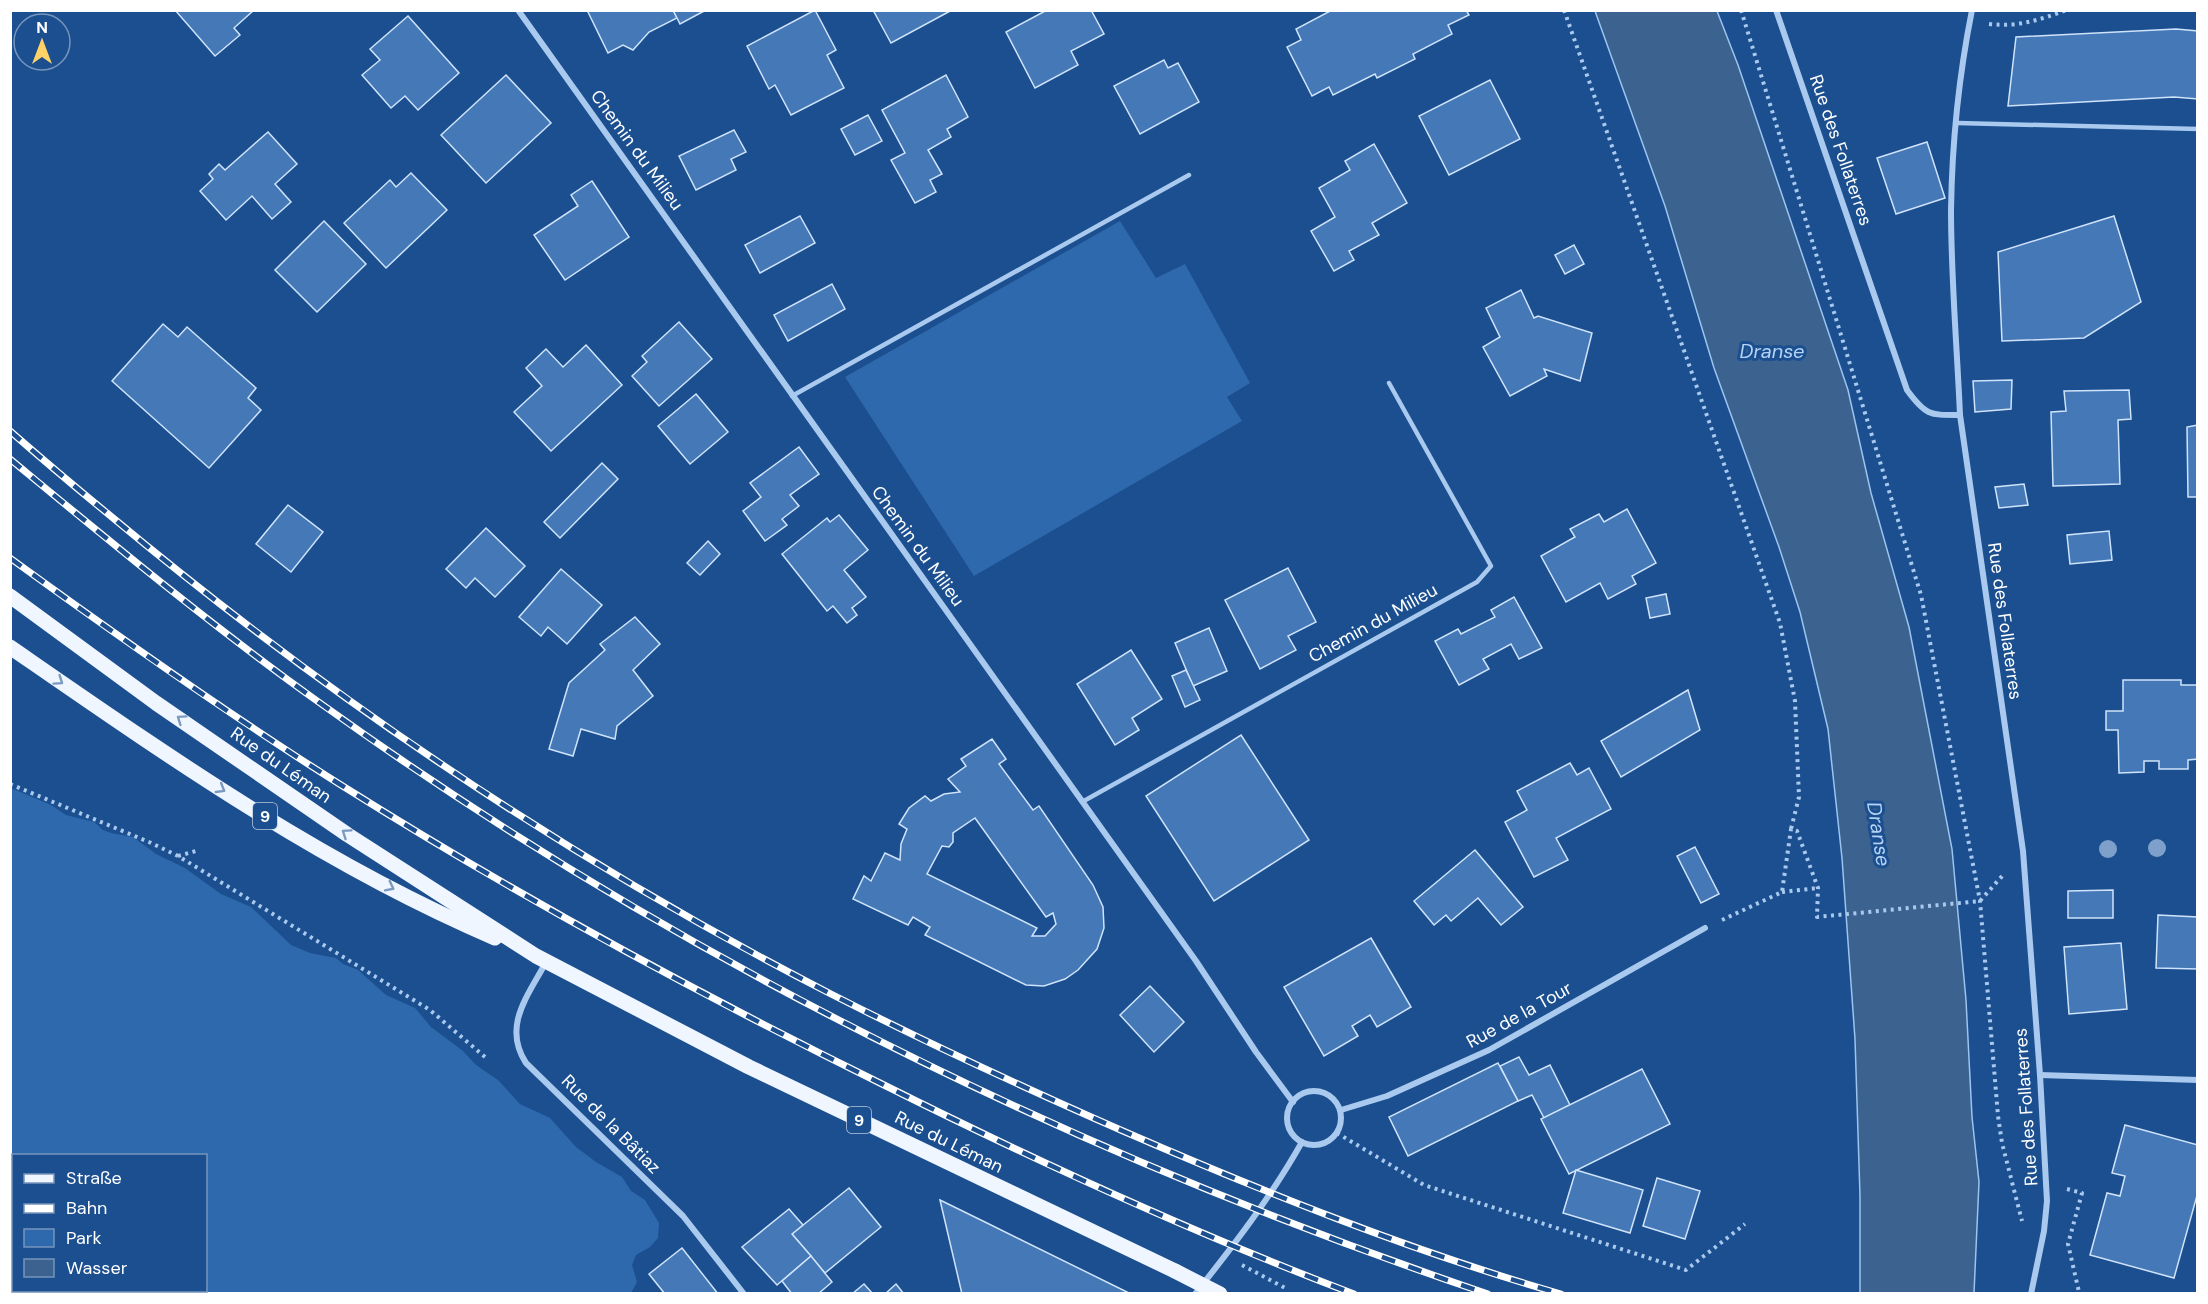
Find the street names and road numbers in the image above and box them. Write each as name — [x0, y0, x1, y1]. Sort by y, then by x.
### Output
street label: Rue des Follaterres — [1804, 71, 1878, 229]
street label: Chemin du Milieu — [585, 85, 689, 215]
street label: Chemin du Milieu — [866, 481, 970, 611]
street label: Rue des Follaterres — [1982, 541, 2028, 701]
street label: Chemin du Milieu — [1304, 578, 1442, 668]
street label: Rue du Léman — [226, 721, 336, 809]
road number: 9 — [253, 803, 277, 829]
street label: Rue de la Tour — [1462, 976, 1576, 1054]
street label: Rue des Follaterres — [2009, 1027, 2043, 1187]
street label: Rue de la Bâtiaz — [556, 1069, 666, 1179]
street label: Rue du Léman — [891, 1105, 1007, 1179]
road number: 9 — [847, 1107, 871, 1133]

